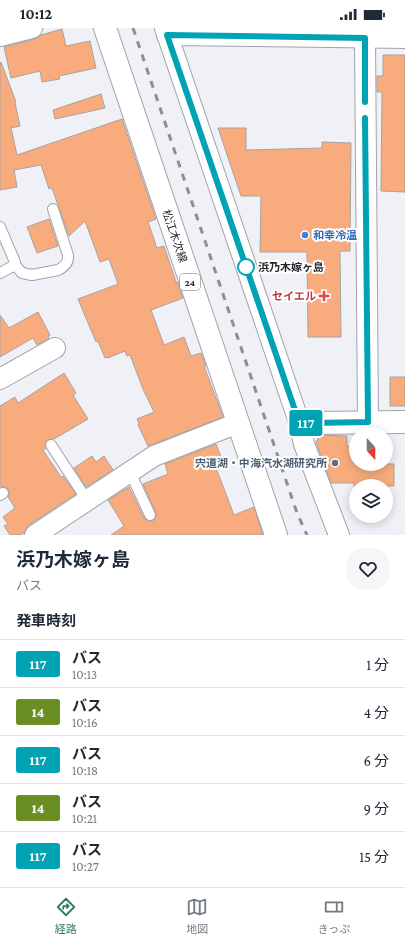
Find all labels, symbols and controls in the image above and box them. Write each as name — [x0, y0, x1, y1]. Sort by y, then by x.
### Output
text: 10:12 — [20, 6, 52, 22]
street label: 松江木次線 — [160, 208, 190, 264]
place label: 和幸冷温 — [313, 229, 357, 241]
marker: 和幸冷温 — [300, 230, 310, 240]
marker: 浜乃木嫁ヶ島 — [237, 258, 255, 276]
place label: 浜乃木嫁ヶ島 — [258, 261, 324, 273]
road number: 24 — [180, 274, 200, 290]
place label: セイエル — [272, 290, 316, 302]
marker: セイエル — [319, 291, 329, 301]
line badge: 117 — [283, 410, 329, 436]
text: 117 — [297, 415, 315, 431]
north arrow — [349, 427, 393, 471]
map controls — [349, 427, 393, 523]
place label: 宍道湖・中海汽水湖研究所 — [195, 457, 327, 469]
marker: 宍道湖・中海汽水湖研究所 — [330, 458, 340, 468]
button: layers — [349, 479, 393, 523]
button: heart — [347, 548, 389, 590]
text: 浜乃木嫁ヶ島 — [16, 549, 130, 570]
text: バス — [16, 578, 42, 593]
text: 発車時刻 — [16, 613, 76, 629]
text: バス — [72, 650, 102, 666]
text: 117 — [29, 656, 47, 672]
text: 1 分 — [366, 657, 389, 673]
text: 10:13 — [72, 667, 97, 682]
text: バス — [72, 698, 102, 714]
text: 14 — [32, 704, 44, 720]
text: 4 分 — [364, 705, 389, 721]
text: 10:16 — [72, 715, 98, 730]
text: バス — [72, 746, 102, 762]
text: 117 — [29, 752, 47, 768]
text: 6 分 — [364, 753, 389, 769]
text: 10:18 — [72, 763, 98, 778]
text: バス — [72, 794, 102, 810]
text: 14 — [32, 800, 44, 816]
text: 9 分 — [364, 801, 389, 817]
text: 10:21 — [72, 811, 97, 826]
text: バス — [72, 842, 102, 858]
text: 117 — [29, 848, 47, 864]
text: 15 分 — [359, 849, 389, 865]
text: 10:27 — [72, 859, 99, 874]
tab: 経路 — [55, 896, 77, 936]
tab: 地図 — [186, 896, 208, 936]
tab: きっぷ — [318, 896, 350, 936]

